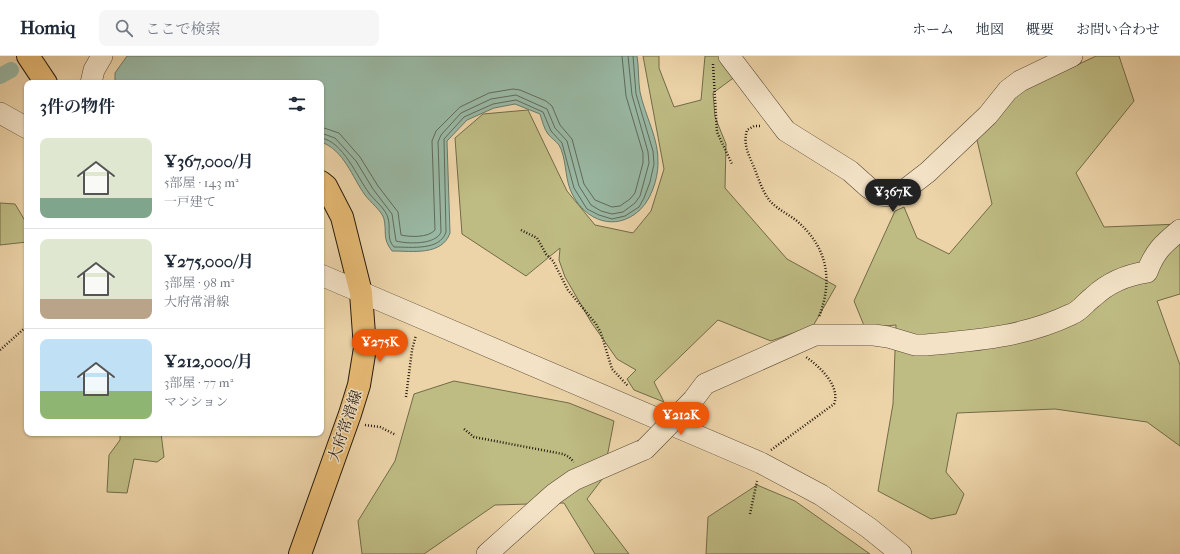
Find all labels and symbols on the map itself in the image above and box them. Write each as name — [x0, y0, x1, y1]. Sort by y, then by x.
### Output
pin: ¥367K — [865, 179, 921, 213]
pin: ¥275K — [352, 329, 408, 363]
street label: 大府常滑線 — [324, 388, 366, 464]
pin: ¥212K — [653, 402, 709, 436]

